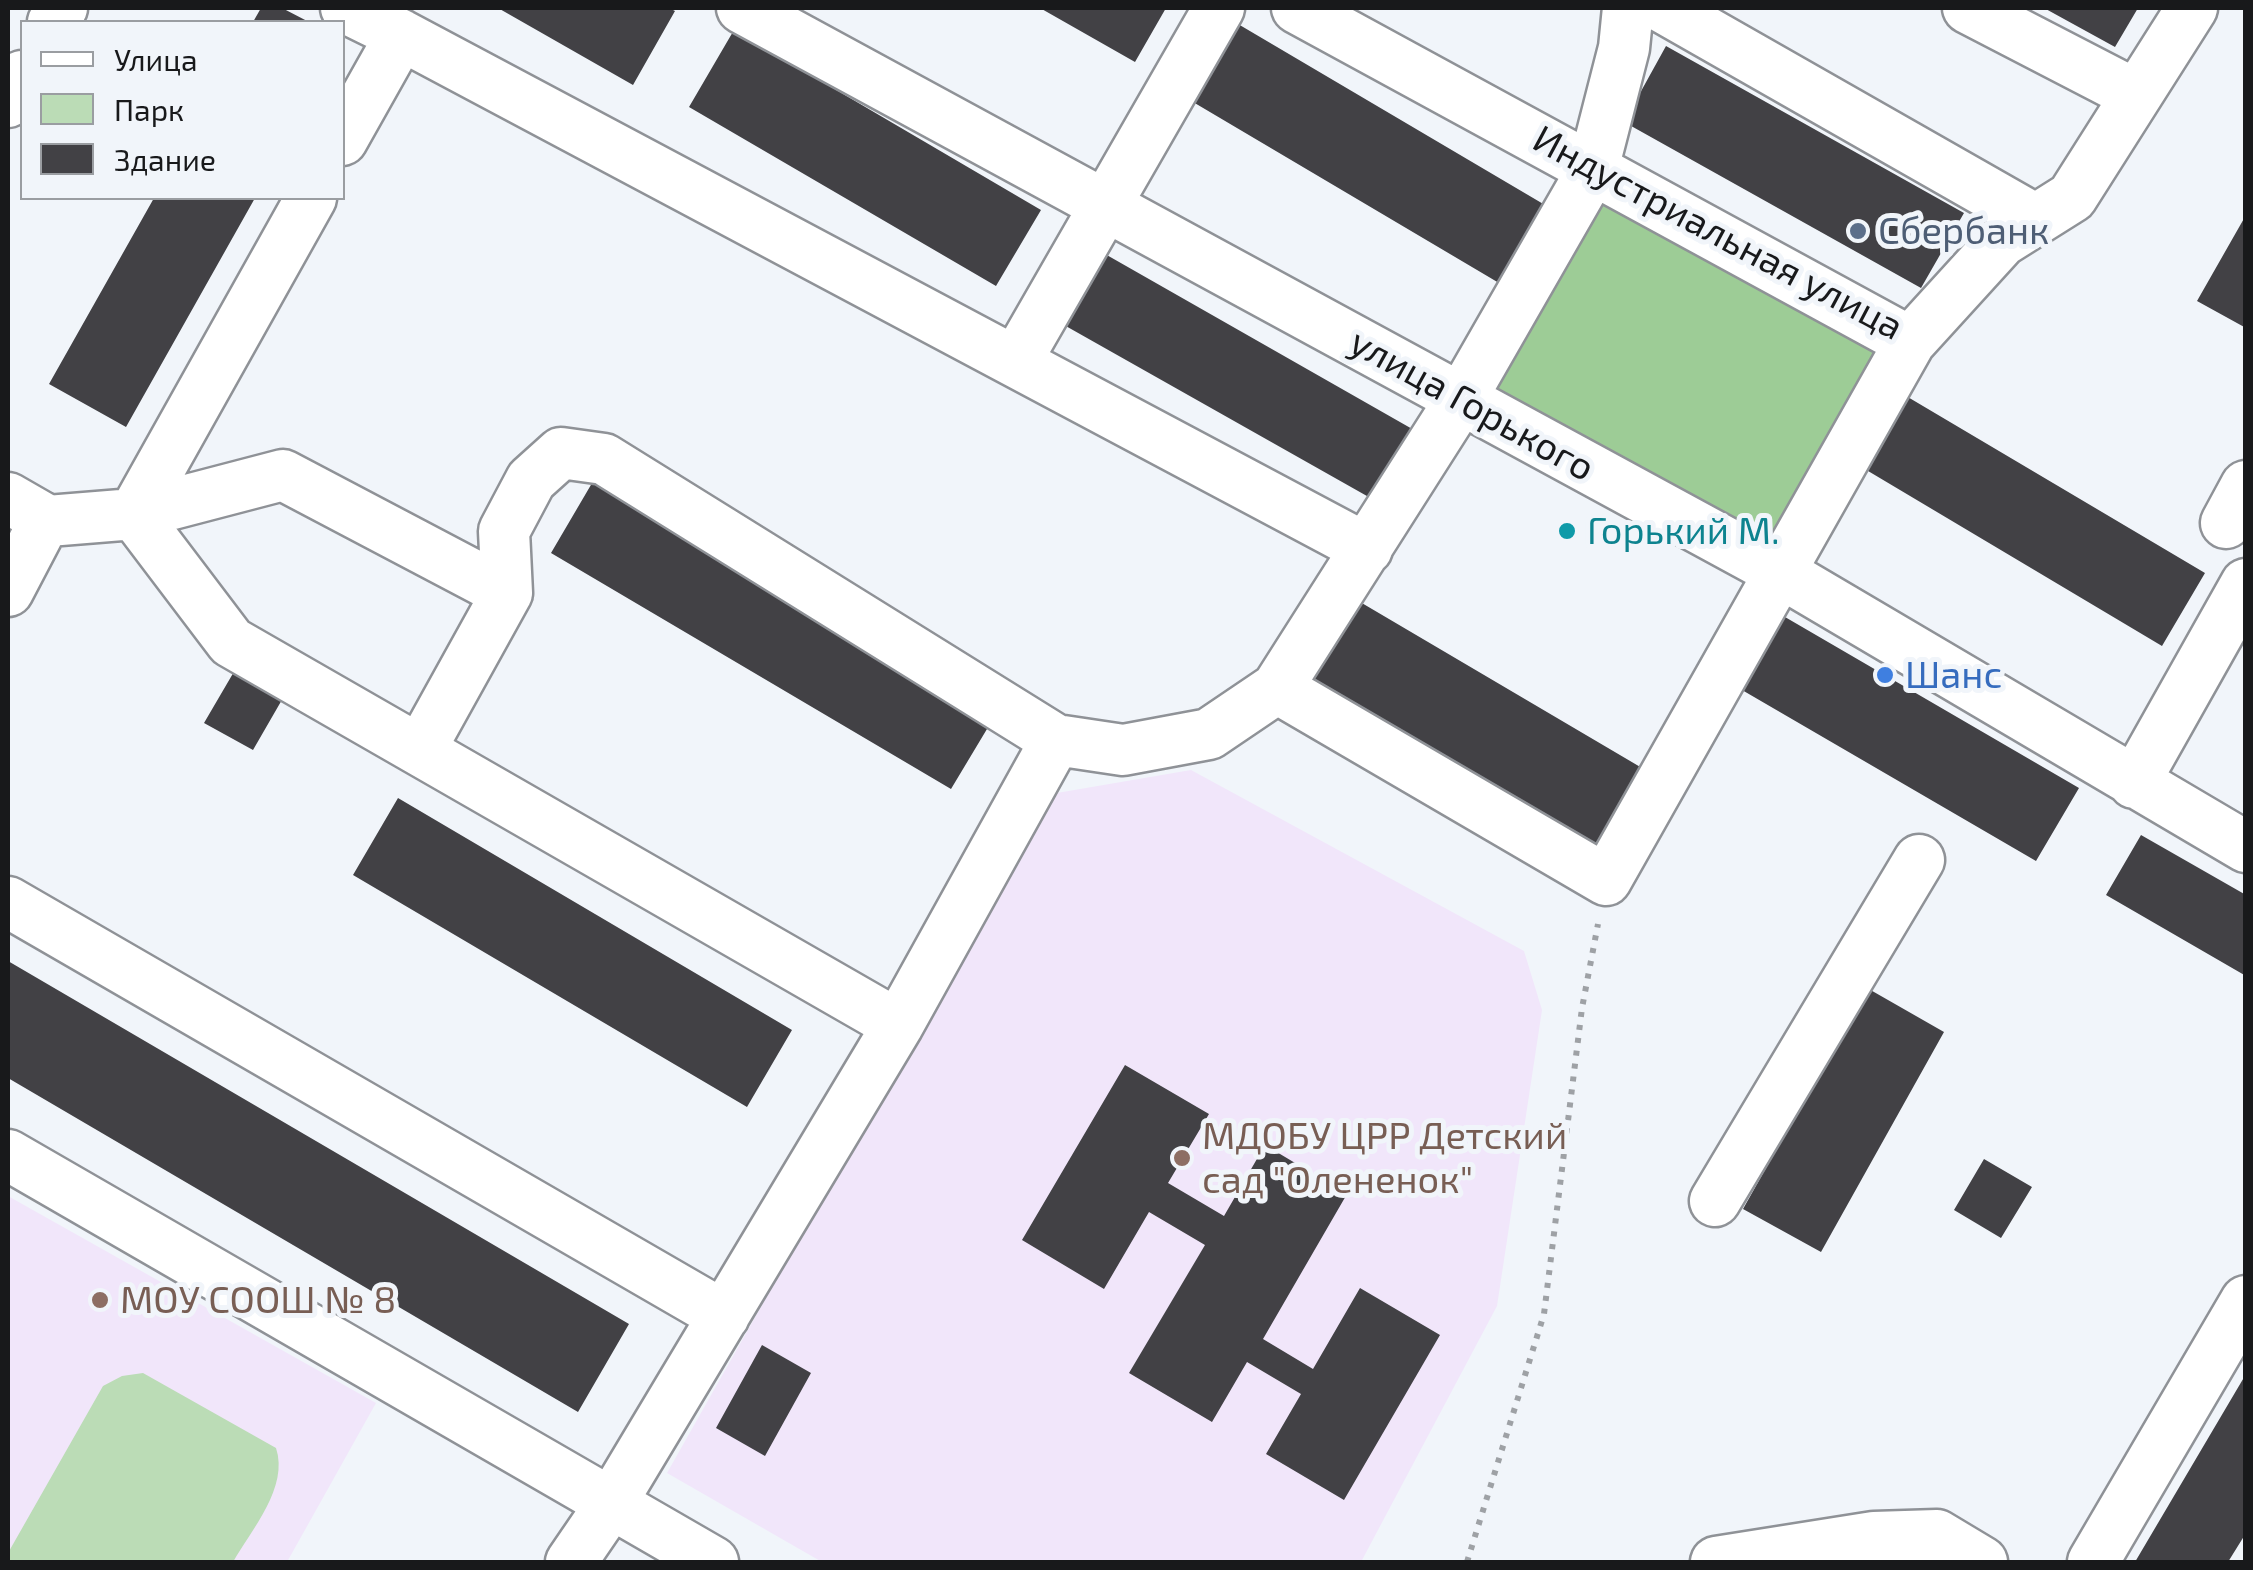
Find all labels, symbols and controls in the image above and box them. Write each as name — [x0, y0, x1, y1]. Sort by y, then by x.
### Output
legend — [20, 20, 345, 200]
text: Улица — [114, 41, 198, 77]
text: Парк — [114, 91, 184, 127]
street label: Индустриальная улица — [1525, 116, 1911, 350]
text: Здание — [114, 141, 216, 177]
place label: Сбербанк — [1878, 208, 2049, 254]
marker: Сбербанк — [1847, 220, 1869, 242]
street label: улица Горького — [1342, 319, 1602, 491]
place label: Горький М. — [1587, 508, 1780, 554]
marker: Горький М. — [1556, 520, 1578, 542]
place label: Шанс — [1905, 652, 2002, 698]
marker: Шанс — [1874, 664, 1896, 686]
place label: МДОБУ ЦРР Детский сад "Олененок" — [1202, 1113, 1567, 1202]
marker: МДОБУ ЦРР Детский сад "Олененок" — [1171, 1147, 1193, 1169]
place label: МОУ СООШ № 8 — [120, 1277, 396, 1323]
marker: МОУ СООШ № 8 — [89, 1289, 111, 1311]

